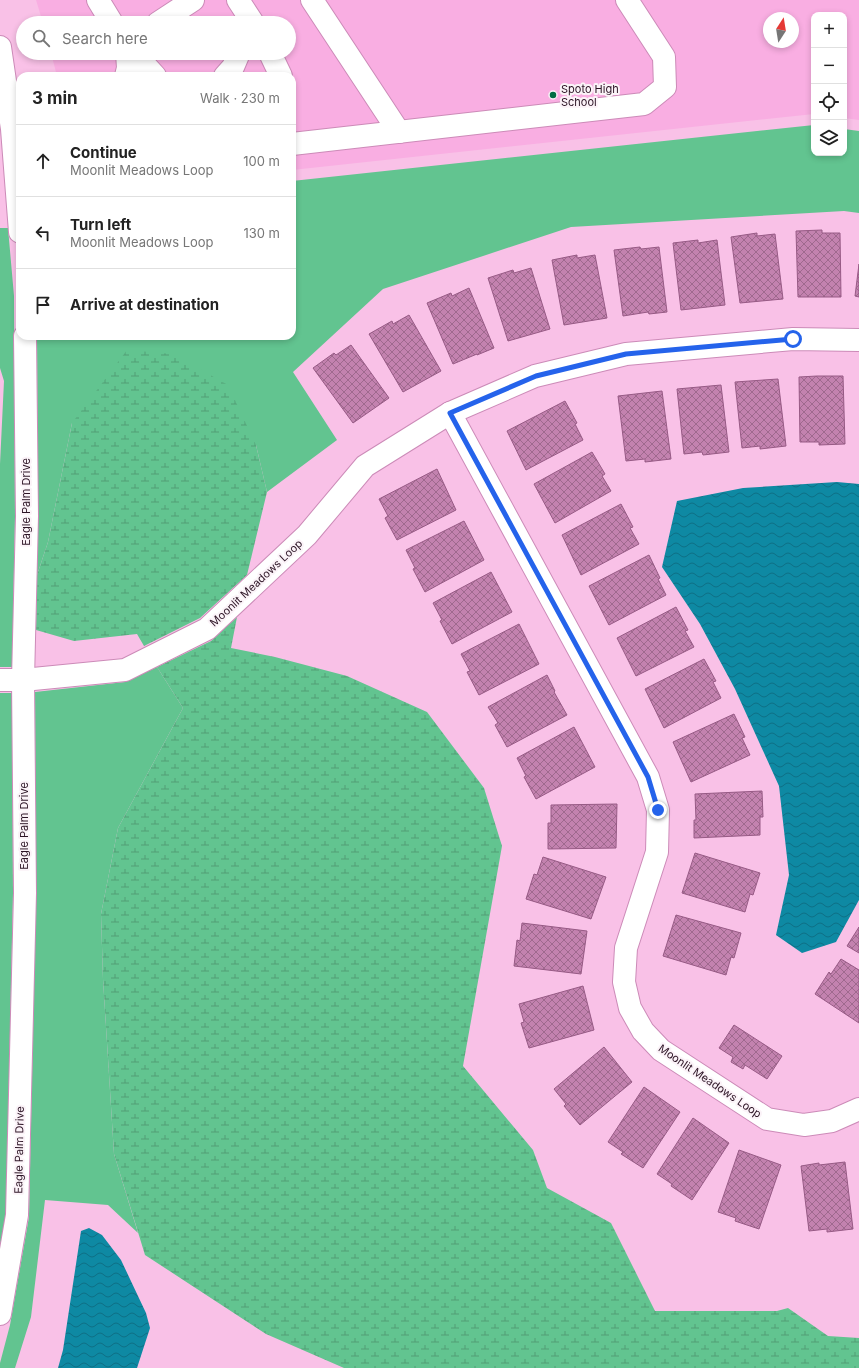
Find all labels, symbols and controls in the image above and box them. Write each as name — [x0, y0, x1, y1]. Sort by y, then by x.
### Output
north arrow — [763, 12, 799, 48]
map controls — [811, 12, 847, 156]
button: + — [811, 12, 847, 48]
search box — [16, 16, 296, 60]
icon: search — [30, 27, 52, 49]
text: Search here — [62, 29, 148, 48]
button: − — [811, 48, 847, 84]
place label: Spoto High School — [561, 82, 619, 109]
button: locate — [811, 84, 847, 120]
text: 3 min — [32, 88, 78, 108]
text: Walk · 230 m — [200, 90, 280, 106]
marker: Spoto High School — [548, 90, 558, 100]
button: layers — [811, 120, 847, 156]
text: Continue — [70, 143, 137, 162]
icon: ahead — [32, 150, 54, 172]
text: 100 m — [243, 153, 280, 169]
text: Moonlit Meadows Loop — [70, 162, 214, 178]
text: Turn left — [70, 215, 131, 234]
icon: left — [32, 222, 54, 244]
text: 130 m — [243, 225, 280, 241]
text: Moonlit Meadows Loop — [70, 234, 214, 250]
icon: arrive — [32, 294, 54, 316]
text: Arrive at destination — [70, 295, 219, 314]
route start — [784, 330, 802, 348]
street label: Eagle Palm Drive — [19, 458, 33, 546]
street label: Moonlit Meadows Loop — [207, 536, 305, 630]
street label: Eagle Palm Drive — [17, 782, 31, 870]
route end — [649, 801, 667, 819]
street label: Moonlit Meadows Loop — [656, 1041, 764, 1121]
street label: Eagle Palm Drive — [11, 1106, 27, 1194]

